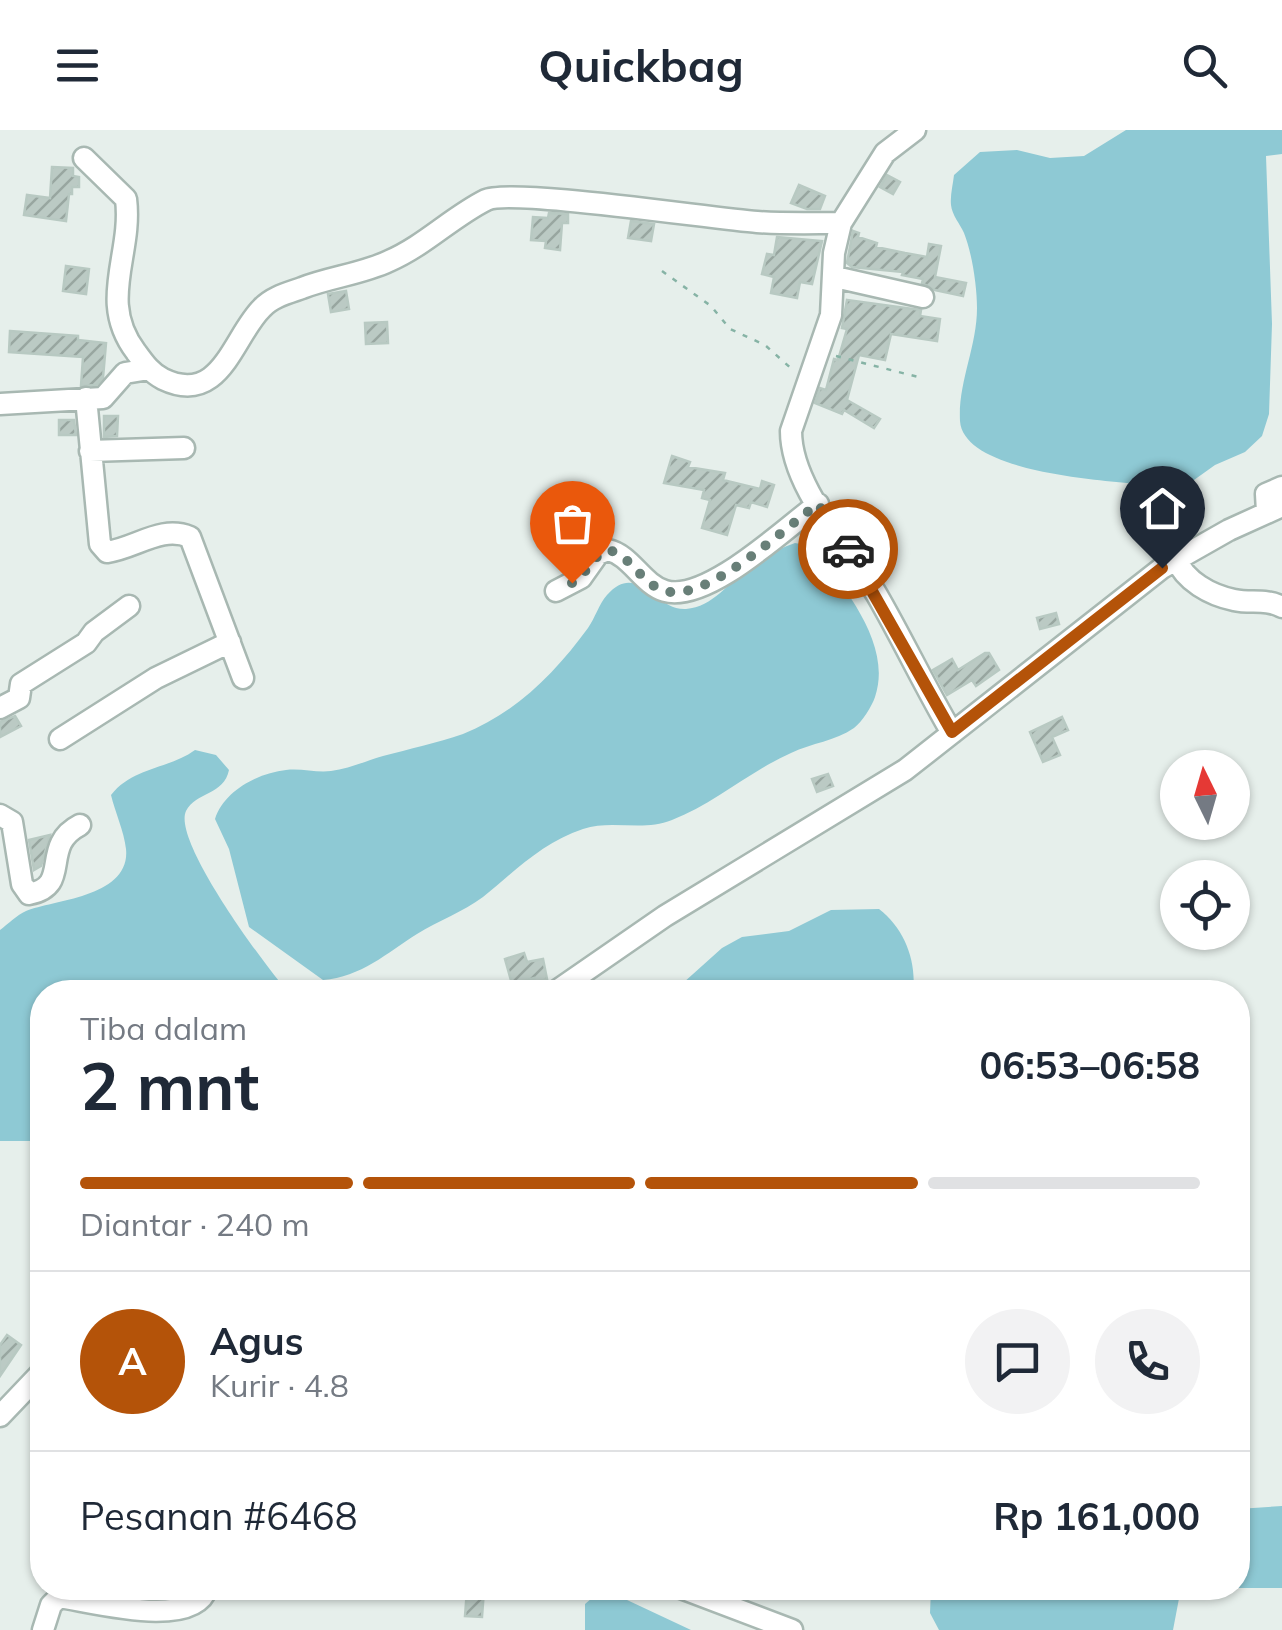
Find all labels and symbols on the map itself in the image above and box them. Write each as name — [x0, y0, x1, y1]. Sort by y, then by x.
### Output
pin — [1120, 466, 1205, 569]
pin — [530, 481, 615, 584]
courier — [798, 499, 898, 599]
north arrow — [1160, 750, 1250, 840]

